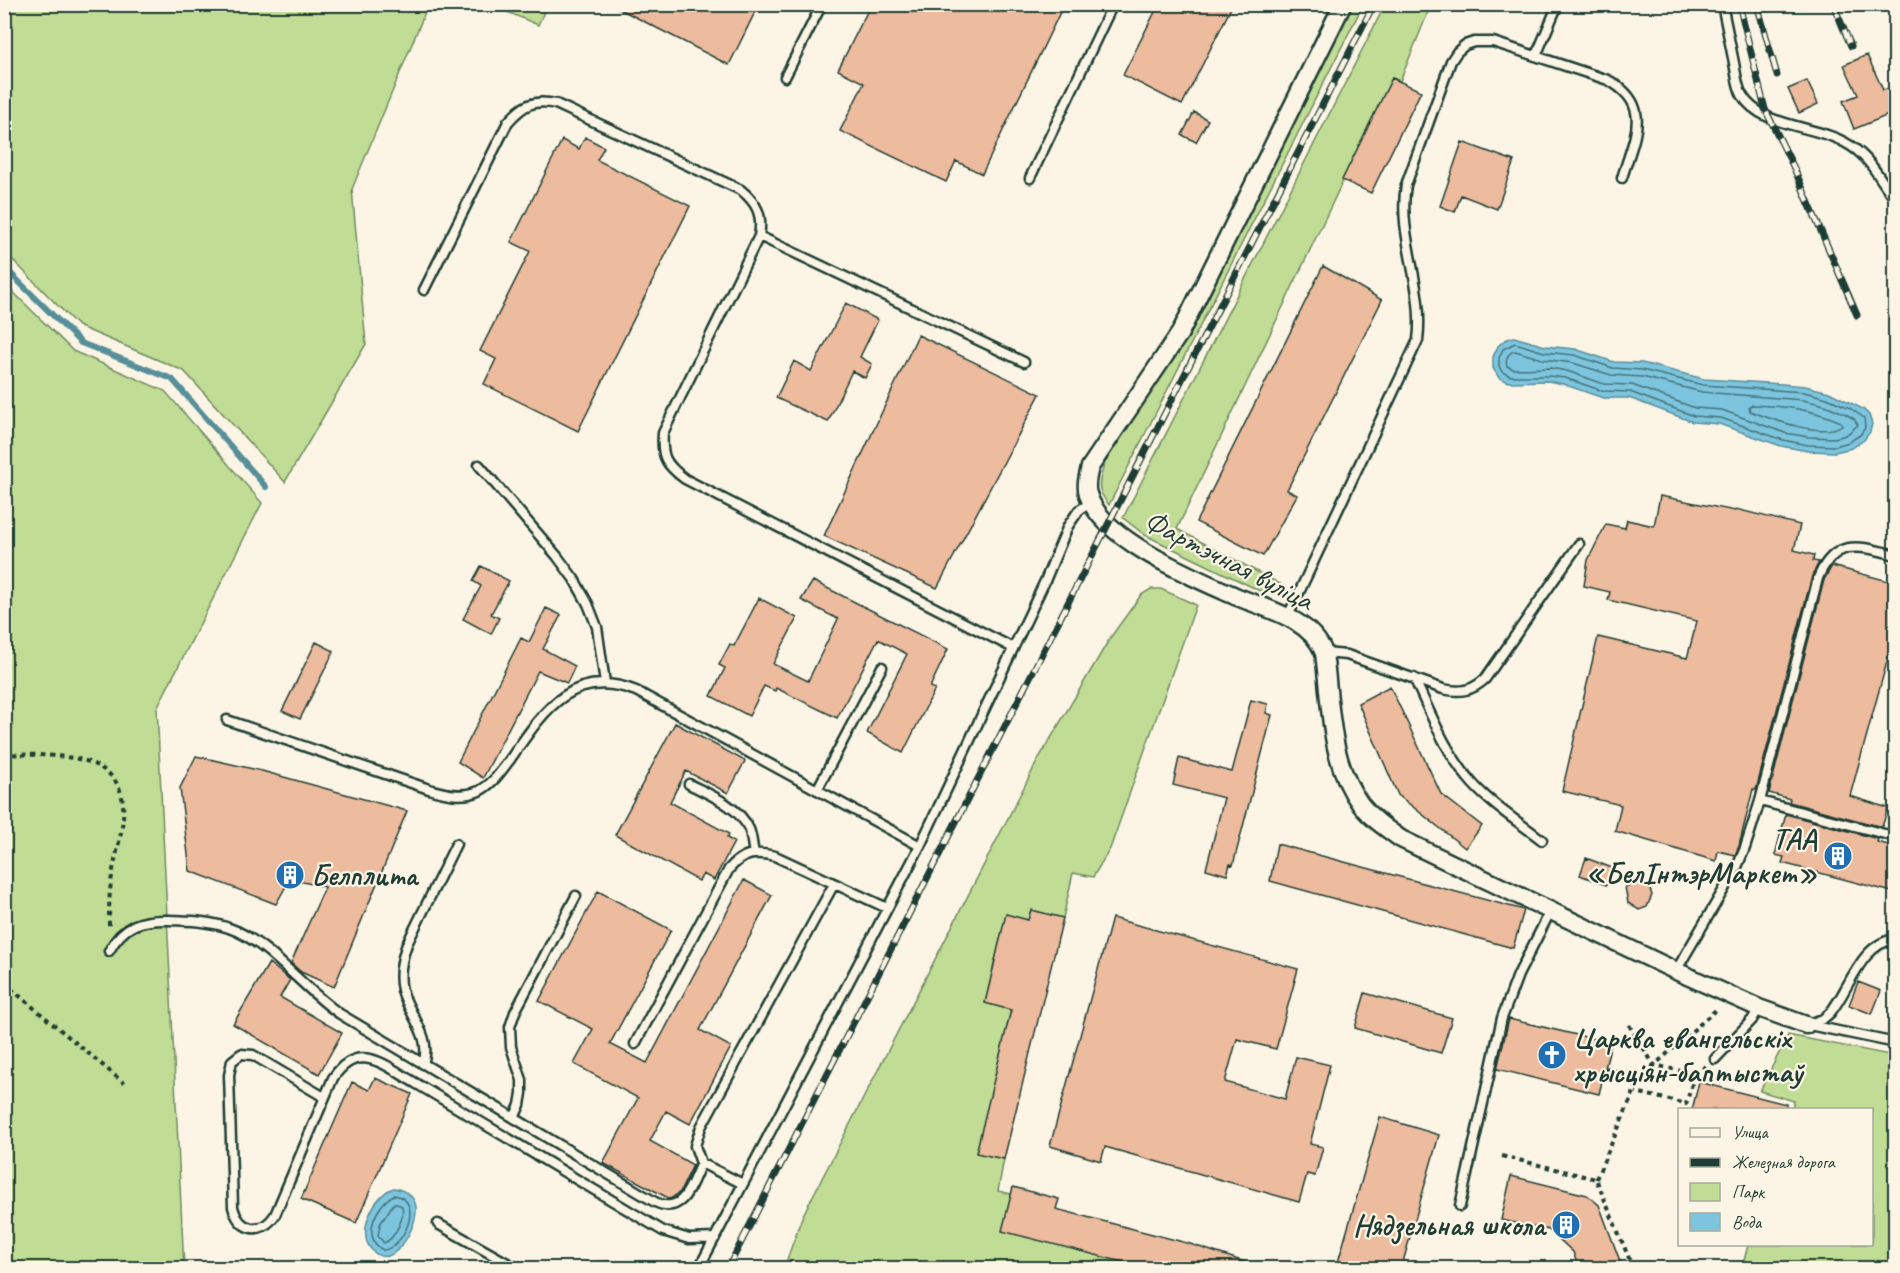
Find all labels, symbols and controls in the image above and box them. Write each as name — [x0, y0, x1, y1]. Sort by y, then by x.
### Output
street label: Фартэчная вуліца — [1138, 501, 1321, 620]
place label: ТАА «БелІнтэрМаркет» — [1586, 820, 1818, 892]
building icon: ТАА «БелІнтэрМаркет» — [1822, 840, 1854, 872]
place label: Белплита — [311, 856, 420, 894]
building icon: Белплита — [274, 859, 306, 891]
place label: Царква евангельскіх хрысціян-баптыстаў — [1573, 1019, 1806, 1091]
church icon: Царква евангельскіх хрысціян-баптыстаў — [1536, 1039, 1568, 1071]
legend — [1678, 1108, 1873, 1246]
text: Улица — [1732, 1121, 1769, 1143]
text: Железная дорога — [1732, 1151, 1836, 1174]
text: Парк — [1732, 1181, 1766, 1203]
place label: Нядзельная школа — [1353, 1206, 1548, 1245]
building icon: Нядзельная школа — [1550, 1209, 1582, 1241]
text: Вода — [1732, 1211, 1763, 1233]

